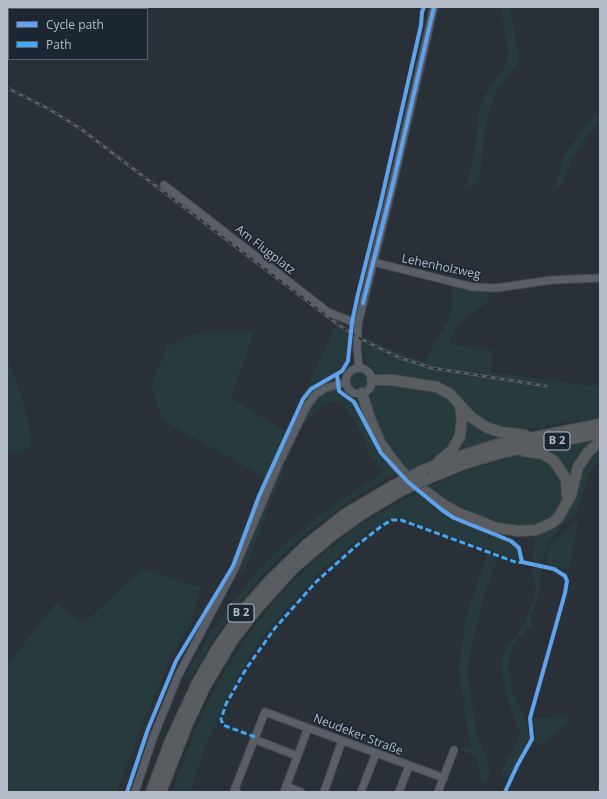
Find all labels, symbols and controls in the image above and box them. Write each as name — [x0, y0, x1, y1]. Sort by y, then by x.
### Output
legend — [8, 8, 148, 60]
text: Cycle path — [46, 16, 104, 33]
text: Path — [46, 36, 72, 53]
street label: Am Flugplatz — [232, 222, 298, 278]
street label: Lehenholzweg — [400, 252, 482, 282]
road number: B 2 — [544, 432, 570, 450]
road number: B 2 — [228, 604, 254, 622]
street label: Neudeker Straße — [311, 711, 405, 759]

